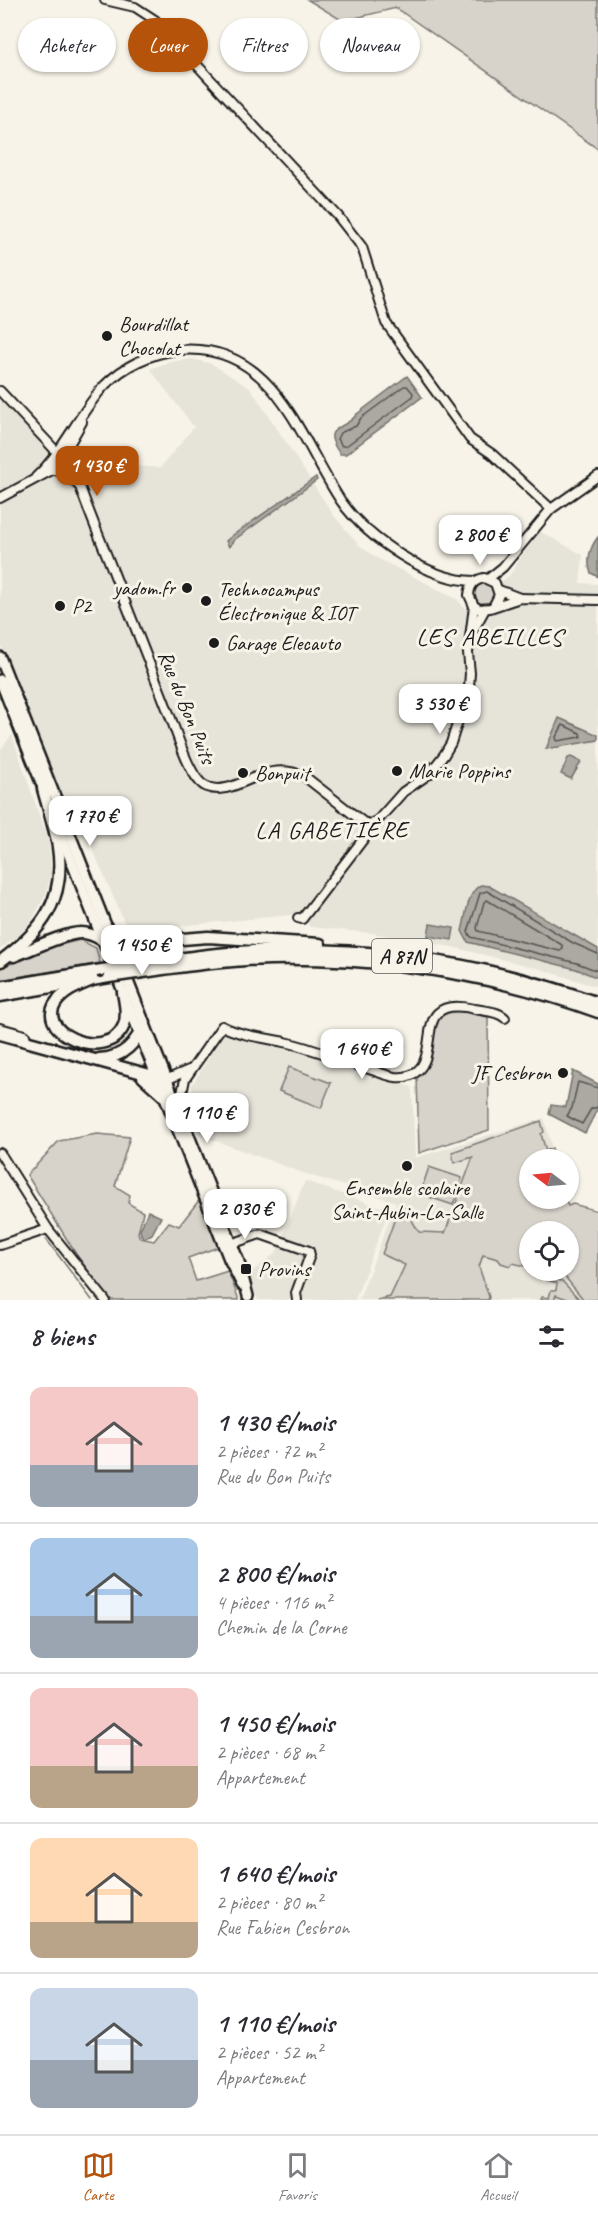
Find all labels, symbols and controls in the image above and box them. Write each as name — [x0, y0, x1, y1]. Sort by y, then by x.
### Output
chip: Acheter — [18, 18, 116, 72]
chip: Louer — [128, 18, 208, 72]
chip: Filtres — [220, 18, 308, 72]
chip: Nouveau — [320, 18, 420, 72]
place label: Bourdillat Chocolat — [119, 311, 190, 361]
marker: Bourdillat Chocolat — [100, 329, 114, 343]
pin: 1 430 € — [42, 446, 152, 497]
text: 1 430 € — [70, 453, 124, 478]
pin: 2 800 € — [425, 515, 535, 566]
text: 2 800 € — [453, 522, 507, 547]
place label: yadom.fr — [112, 575, 176, 601]
place label: Technocampus Électronique & IOT — [218, 576, 359, 626]
marker: yadom.fr — [180, 581, 194, 595]
place label: P2 — [72, 593, 93, 619]
marker: Technocampus Électronique & IOT — [199, 594, 213, 608]
marker: P2 — [53, 599, 67, 613]
district label: LES ABEILLES — [417, 622, 566, 652]
place label: Garage Elecauto — [226, 630, 342, 656]
marker: Garage Elecauto — [207, 636, 221, 650]
street label: Rue du Bon Puits — [153, 647, 222, 769]
pin: 3 530 € — [385, 684, 495, 735]
text: 3 530 € — [413, 691, 467, 716]
place label: Marie Poppins — [409, 758, 512, 784]
place label: Bonpuit — [255, 760, 312, 786]
marker: Marie Poppins — [390, 764, 404, 778]
marker: Bonpuit — [236, 766, 250, 780]
pin: 1 770 € — [35, 796, 145, 847]
text: 1 770 € — [63, 803, 117, 828]
district label: LA GABETIÈRE — [255, 815, 411, 845]
pin: 1 450 € — [87, 925, 197, 976]
text: 1 450 € — [115, 932, 169, 957]
road number: A 87N — [372, 939, 432, 973]
pin: 1 640 € — [307, 1029, 417, 1080]
text: 1 640 € — [334, 1036, 390, 1061]
place label: JF Cesbron — [471, 1060, 552, 1086]
marker: JF Cesbron — [556, 1066, 570, 1080]
pin: 1 110 € — [152, 1093, 262, 1144]
text: 1 110 € — [180, 1100, 234, 1125]
north arrow — [519, 1149, 579, 1209]
map controls — [519, 1149, 579, 1281]
marker: Ensemble scolaire Saint-Aubin-La-Salle — [400, 1159, 414, 1173]
place label: Ensemble scolaire Saint-Aubin-La-Salle — [331, 1175, 484, 1225]
pin: 2 030 € — [190, 1189, 300, 1240]
text: 2 030 € — [218, 1196, 272, 1221]
button: locate — [519, 1221, 579, 1281]
place label: Provins — [258, 1256, 312, 1282]
marker: Provins — [239, 1262, 253, 1276]
text: 8 biens — [30, 1320, 94, 1353]
icon: filters — [535, 1320, 568, 1353]
text: 1 430 €/mois — [216, 1406, 335, 1439]
icon: home — [78, 1411, 150, 1483]
text: 2 pièces · 72 m² — [216, 1439, 322, 1464]
text: Rue du Bon Puits — [216, 1464, 330, 1489]
text: 2 800 €/mois — [216, 1557, 335, 1590]
icon: home — [78, 1562, 150, 1634]
text: 4 pièces · 116 m² — [216, 1590, 331, 1615]
text: Chemin de la Corne — [216, 1615, 346, 1640]
text: 1 450 €/mois — [216, 1707, 334, 1740]
icon: home — [78, 1712, 150, 1784]
text: 2 pièces · 68 m² — [216, 1740, 322, 1765]
text: Appartement — [216, 1765, 305, 1790]
text: 1 640 €/mois — [216, 1857, 335, 1890]
icon: home — [78, 1862, 150, 1934]
text: 2 pièces · 80 m² — [216, 1890, 322, 1915]
text: Rue Fabien Cesbron — [216, 1915, 349, 1940]
text: 1 110 €/mois — [216, 2007, 335, 2040]
icon: home — [78, 2012, 150, 2084]
text: 2 pièces · 52 m² — [216, 2040, 322, 2065]
text: Appartement — [216, 2065, 305, 2090]
tab: Carte — [82, 2149, 115, 2205]
tab: Favoris — [278, 2149, 317, 2205]
tab: Accueil — [480, 2149, 516, 2205]

